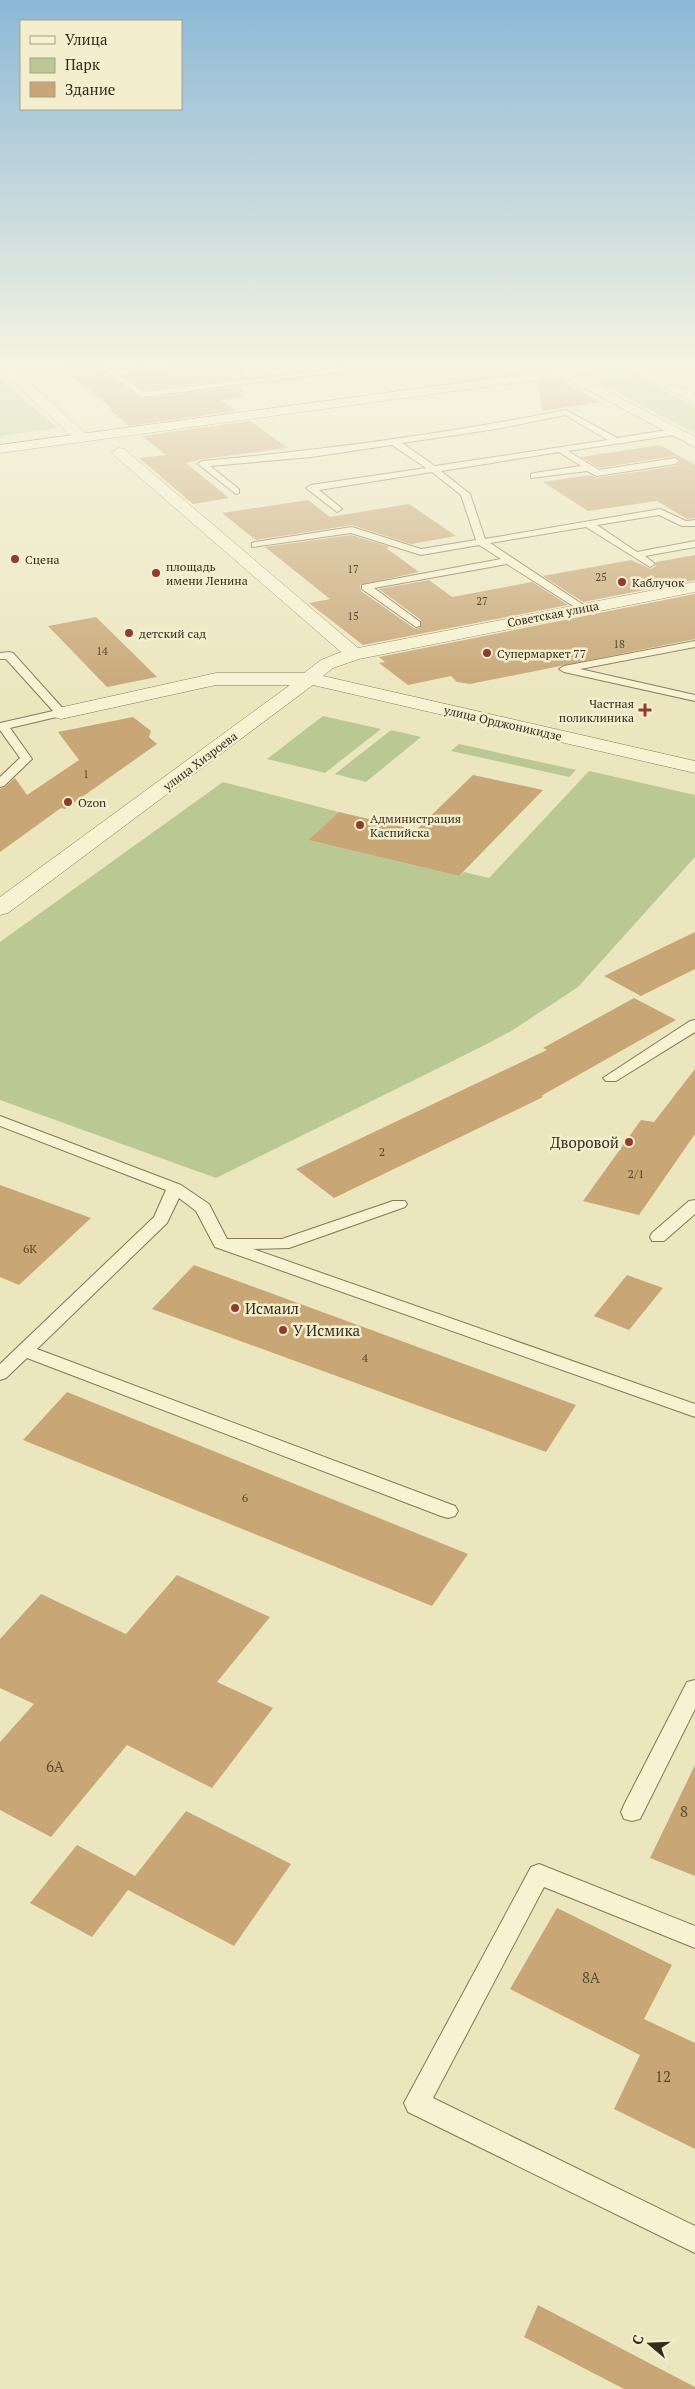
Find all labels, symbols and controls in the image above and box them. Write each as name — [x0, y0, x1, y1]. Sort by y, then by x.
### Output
legend — [20, 20, 182, 110]
text: Улица — [65, 29, 108, 49]
text: Парк — [65, 54, 101, 74]
text: Здание — [65, 79, 115, 99]
place label: Сцена — [25, 552, 60, 567]
marker: Сцена — [9, 553, 21, 565]
place label: площадь имени Ленина — [166, 559, 248, 588]
house number: 17 — [347, 562, 359, 576]
marker: площадь имени Ленина — [150, 567, 162, 579]
house number: 25 — [595, 570, 607, 584]
place label: Каблучок — [632, 575, 685, 590]
marker: Каблучок — [616, 576, 628, 588]
house number: 27 — [476, 594, 488, 608]
street label: Советская улица — [506, 598, 600, 630]
house number: 15 — [347, 609, 359, 623]
place label: детский сад — [139, 626, 206, 641]
marker: детский сад — [123, 627, 135, 639]
house number: 18 — [613, 637, 625, 651]
house number: 14 — [96, 644, 108, 658]
place label: Супермаркет 77 — [497, 646, 586, 661]
marker: Супермаркет 77 — [481, 647, 493, 659]
place label: Частная поликлиника — [559, 696, 634, 725]
street label: улица Орджоникидзе — [442, 702, 563, 744]
marker: Частная поликлиника — [638, 703, 652, 717]
street label: улица Хизроева — [159, 728, 240, 794]
house number: 1 — [83, 767, 89, 781]
place label: Ozon — [78, 795, 106, 810]
marker: Ozon — [62, 796, 74, 808]
place label: Администрация Каспийска — [370, 811, 461, 840]
marker: Администрация Каспийска — [354, 819, 366, 831]
place label: Дворовой — [550, 1132, 619, 1152]
marker: Дворовой — [623, 1136, 635, 1148]
house number: 2 — [379, 1144, 385, 1159]
house number: 2/1 — [628, 1166, 644, 1181]
house number: 6К — [23, 1241, 37, 1256]
place label: Исмаил — [245, 1298, 299, 1318]
marker: Исмаил — [229, 1302, 241, 1314]
place label: У Исмика — [293, 1320, 360, 1340]
marker: У Исмика — [277, 1324, 289, 1336]
house number: 4 — [362, 1350, 369, 1365]
house number: 6 — [242, 1490, 249, 1505]
house number: 6А — [46, 1756, 65, 1776]
house number: 8 — [680, 1801, 688, 1821]
house number: 8А — [582, 1967, 601, 1987]
house number: 12 — [655, 2066, 671, 2086]
north arrow — [625, 2319, 675, 2369]
text: С — [627, 2332, 648, 2347]

